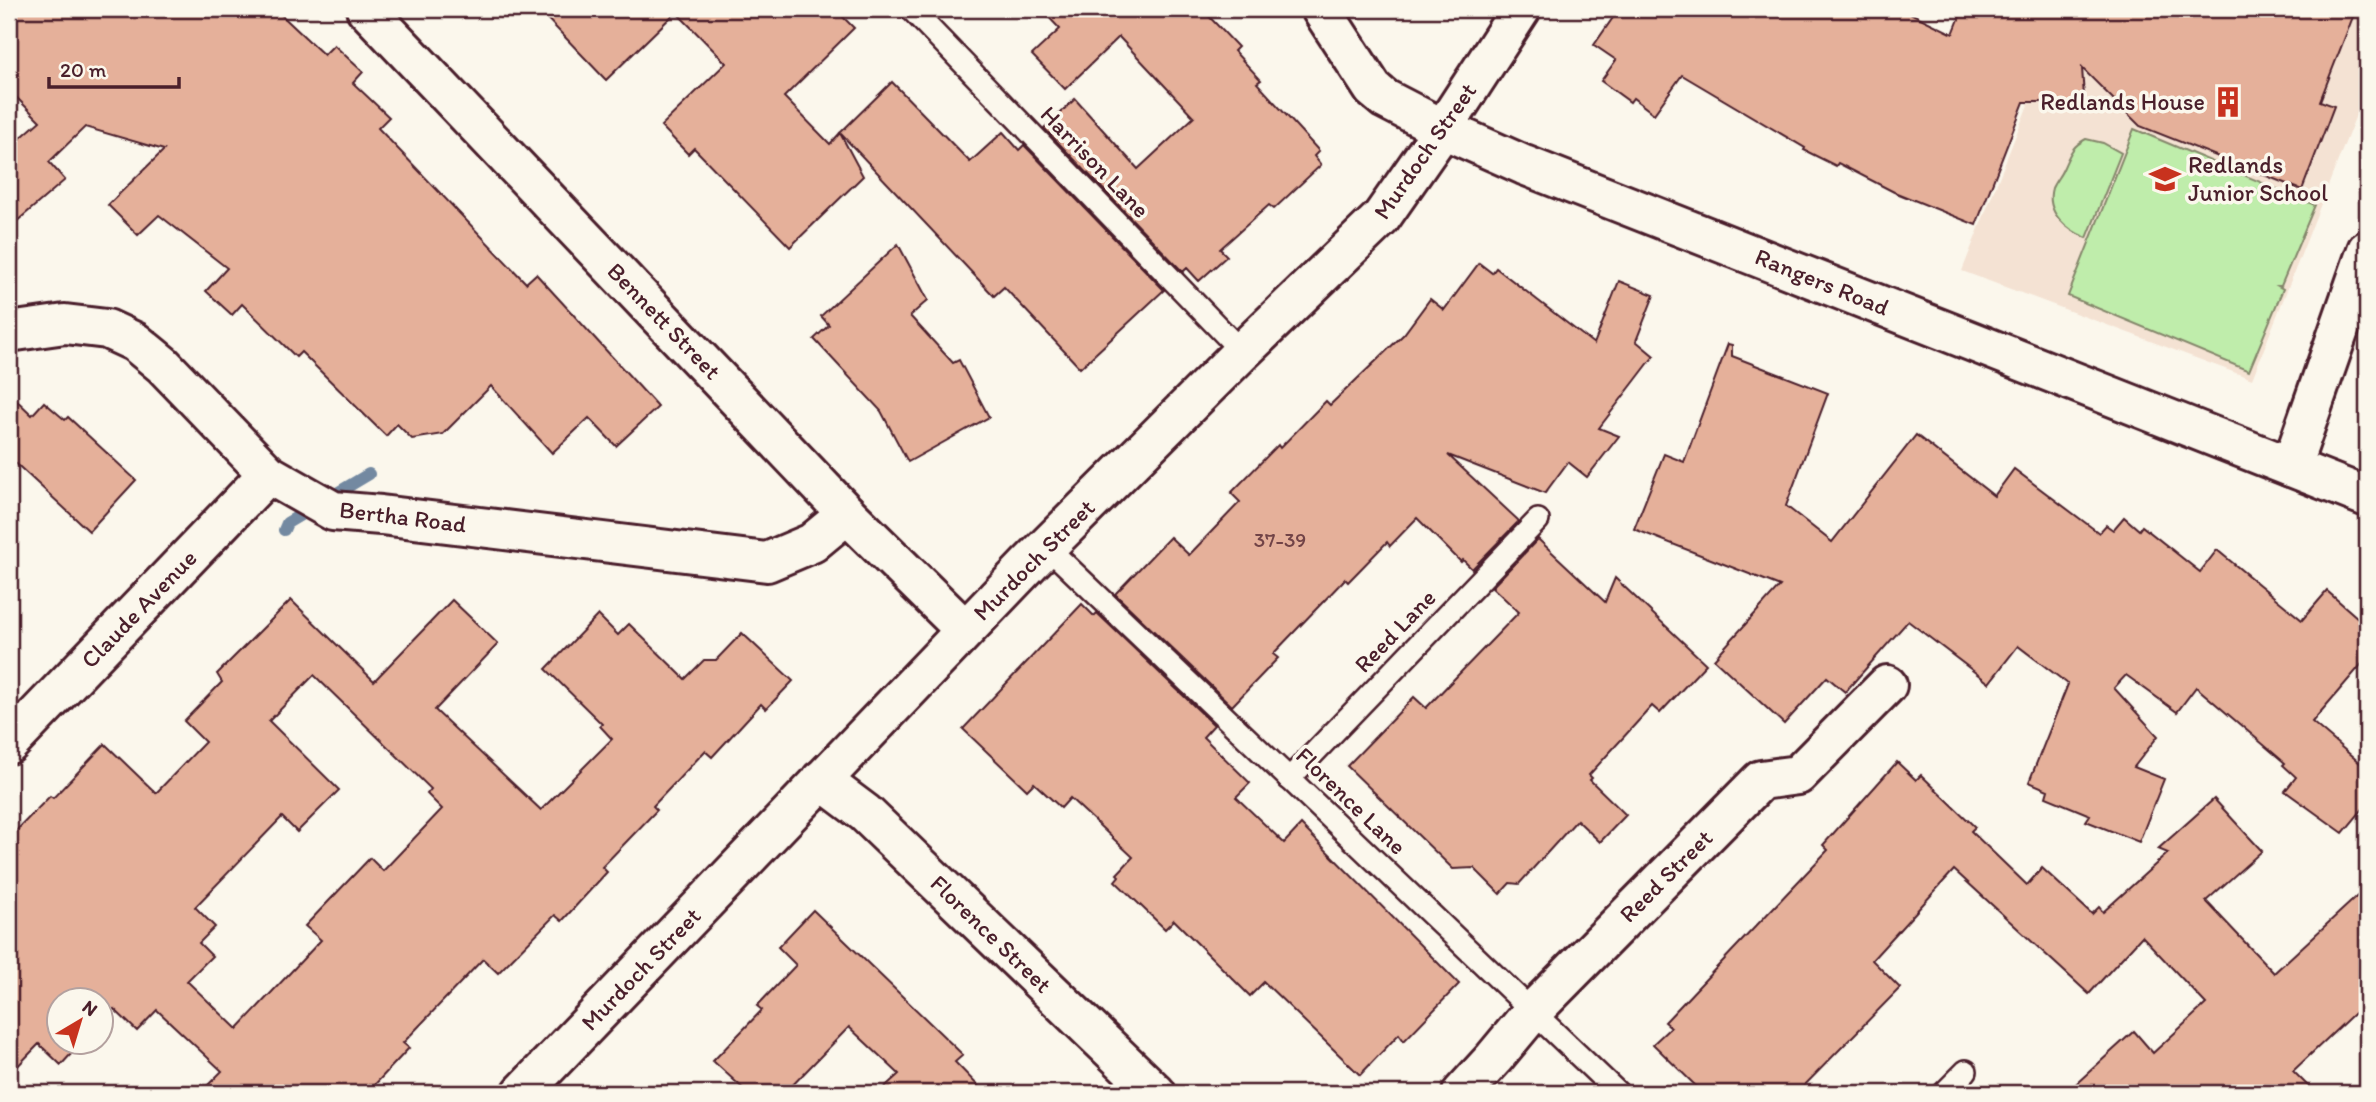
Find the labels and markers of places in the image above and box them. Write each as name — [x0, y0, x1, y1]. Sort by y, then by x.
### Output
building icon: Redlands House — [2211, 85, 2245, 119]
place label: Redlands House — [2040, 87, 2205, 116]
place label: Redlands Junior School — [2188, 150, 2328, 207]
school or university icon: Redlands Junior School — [2148, 162, 2182, 196]

